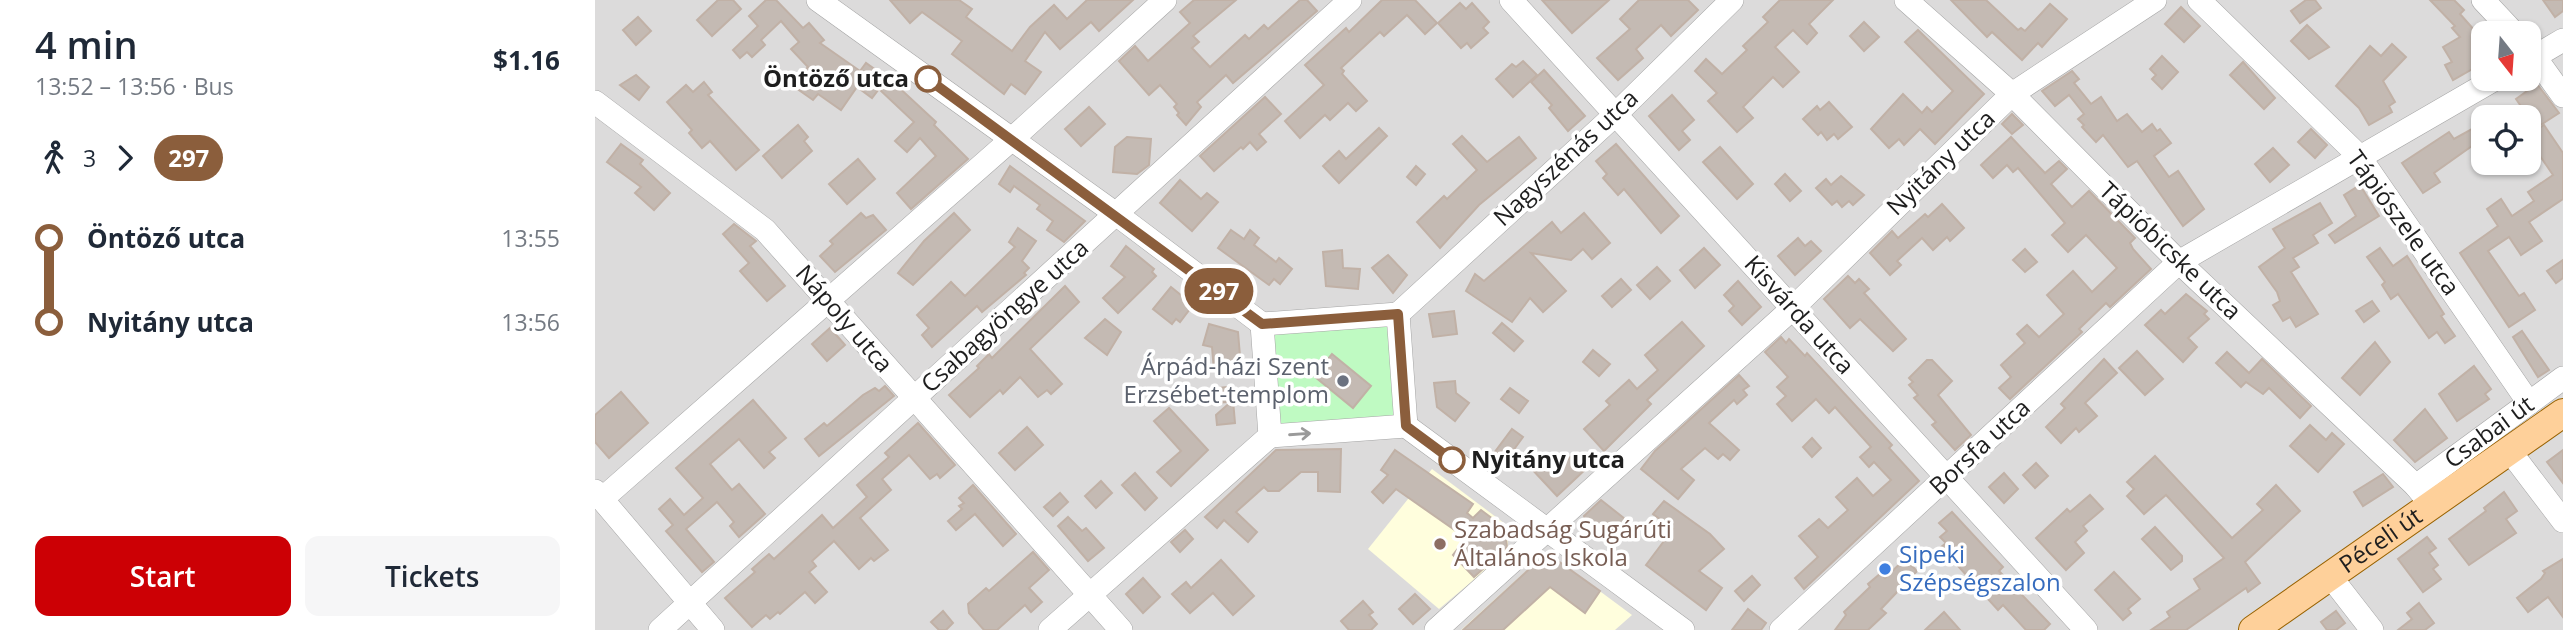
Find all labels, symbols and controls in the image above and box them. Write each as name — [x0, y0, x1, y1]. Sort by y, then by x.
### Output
text: 4 min — [35, 18, 138, 70]
north arrow — [2471, 21, 2541, 91]
map controls — [2471, 21, 2541, 175]
text: $1.16 — [493, 42, 560, 78]
place label: Öntöző utca — [763, 61, 909, 94]
marker: Öntöző utca — [915, 66, 941, 92]
text: 13:52 – 13:56 · Bus — [35, 70, 234, 102]
street label: Nagyszénás utca — [1486, 81, 1644, 233]
street label: Nyitány utca — [1878, 102, 2001, 222]
button: locate — [2471, 105, 2541, 175]
icon: walk — [35, 139, 73, 177]
icon: forward — [106, 139, 144, 177]
text: 297 — [168, 141, 209, 174]
text: 3 — [83, 142, 96, 174]
street label: Tápiószele utca — [2340, 143, 2468, 301]
street label: Tápióbicske utca — [2093, 174, 2249, 326]
text: Öntöző utca — [87, 220, 245, 256]
text: 13:55 — [501, 222, 560, 254]
street label: Csabagyöngye utca — [913, 231, 1095, 399]
street label: Kisvárda utca — [1738, 247, 1862, 381]
street label: Nápoly utca — [789, 257, 901, 379]
line badge: 297 — [1179, 268, 1259, 314]
text: 297 — [1198, 274, 1240, 307]
text: Nyitány utca — [87, 304, 254, 340]
text: 13:56 — [501, 306, 560, 338]
place label: Árpád-házi Szent Erzsébet-templom — [1124, 349, 1329, 410]
marker: Árpád-házi Szent Erzsébet-templom — [1335, 373, 1351, 389]
street label: Csabai út — [2437, 387, 2540, 475]
street label: Borsfa utca — [1921, 391, 2037, 501]
one-way arrow — [1288, 427, 1310, 440]
place label: Nyitány utca — [1471, 442, 1625, 475]
marker: Nyitány utca — [1439, 447, 1465, 473]
street label: Péceli út — [2332, 499, 2428, 580]
place label: Szabadság Sugárúti Általános Iskola — [1454, 512, 1672, 573]
button: Start — [35, 536, 291, 616]
button: Tickets — [305, 536, 560, 616]
marker: Szabadság Sugárúti Általános Iskola — [1432, 536, 1448, 552]
place label: Sipeki Szépségszalon — [1899, 537, 2061, 598]
marker: Sipeki Szépségszalon — [1877, 561, 1893, 577]

